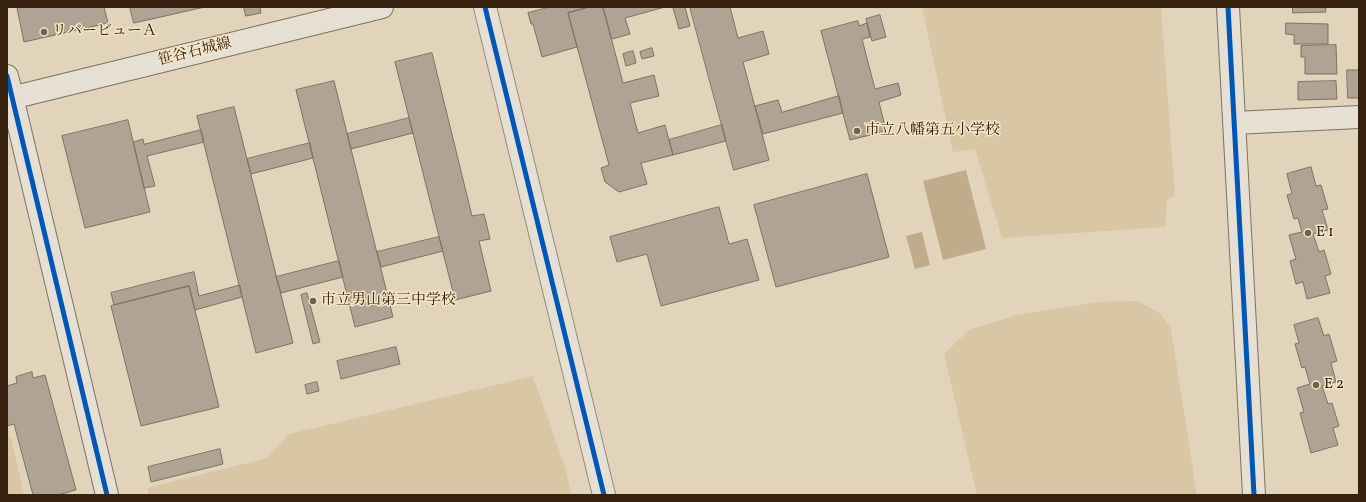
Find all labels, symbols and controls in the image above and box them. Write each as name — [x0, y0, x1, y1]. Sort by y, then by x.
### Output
place label: リバービューＡ — [52, 23, 157, 41]
marker: リバービューＡ — [39, 27, 49, 37]
street label: 笹谷石城線 — [156, 35, 234, 71]
place label: 市立八幡第五小学校 — [865, 122, 1000, 140]
marker: 市立八幡第五小学校 — [852, 126, 862, 136]
place label: E 1 — [1316, 224, 1334, 242]
marker: E 1 — [1303, 228, 1313, 238]
place label: 市立男山第三中学校 — [321, 292, 456, 310]
marker: 市立男山第三中学校 — [308, 296, 318, 306]
place label: E 2 — [1324, 376, 1344, 394]
marker: E 2 — [1311, 380, 1321, 390]

